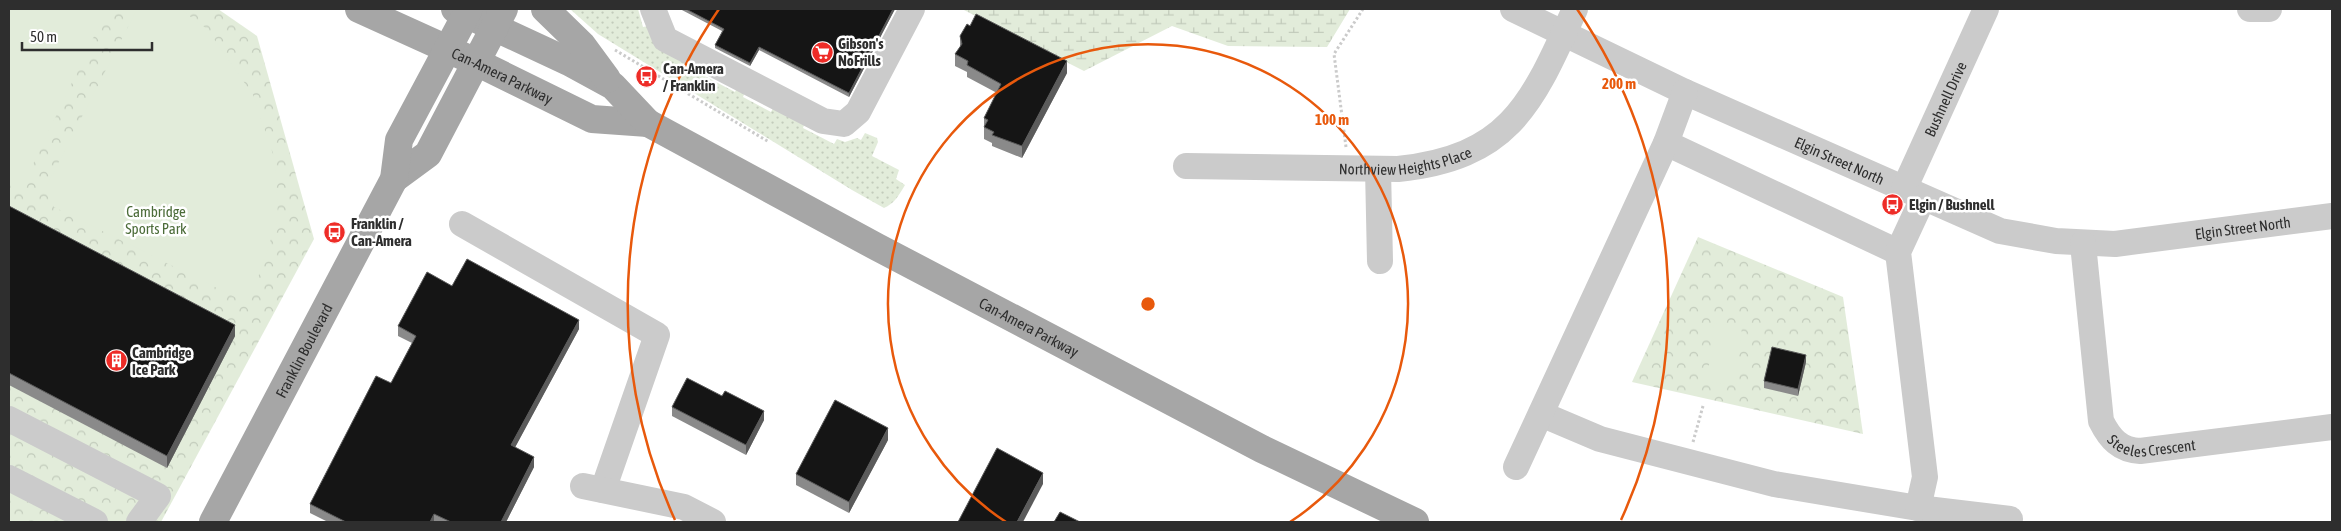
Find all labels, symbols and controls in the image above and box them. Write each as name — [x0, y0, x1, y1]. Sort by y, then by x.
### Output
scale bar — [22, 20, 152, 52]
text: 50 m — [30, 28, 57, 45]
place label: Gibson's NoFrills — [838, 35, 884, 69]
supermarket icon: Gibson's NoFrills — [810, 40, 834, 64]
street label: Can-Amera Parkway — [449, 44, 556, 107]
street label: Bushnell Drive — [1921, 59, 1969, 139]
place label: Can-Amera / Franklin — [663, 60, 724, 94]
bus stop icon: Can-Amera / Franklin — [635, 65, 659, 89]
text: 200 m — [1602, 75, 1636, 92]
text: 100 m — [1315, 111, 1349, 128]
street label: Elgin Street North — [1792, 133, 1887, 187]
street label: Northview Heights Place — [1339, 143, 1474, 177]
bus stop icon: Elgin / Bushnell — [1881, 192, 1905, 216]
place label: Elgin / Bushnell — [1909, 196, 1995, 213]
park label: Cambridge Sports Park — [125, 203, 187, 237]
street label: Elgin Street North — [2194, 213, 2292, 242]
place label: Franklin / Can-Amera — [351, 215, 412, 249]
bus stop icon: Franklin / Can-Amera — [323, 220, 347, 244]
street label: Can-Amera Parkway — [976, 294, 1082, 360]
centre of rings — [1139, 295, 1157, 313]
street label: Franklin Boulevard — [272, 300, 335, 400]
place label: Cambridge Ice Park — [132, 344, 192, 378]
building icon: Cambridge Ice Park — [104, 349, 128, 373]
street label: Steeles Crescent — [2104, 431, 2196, 460]

